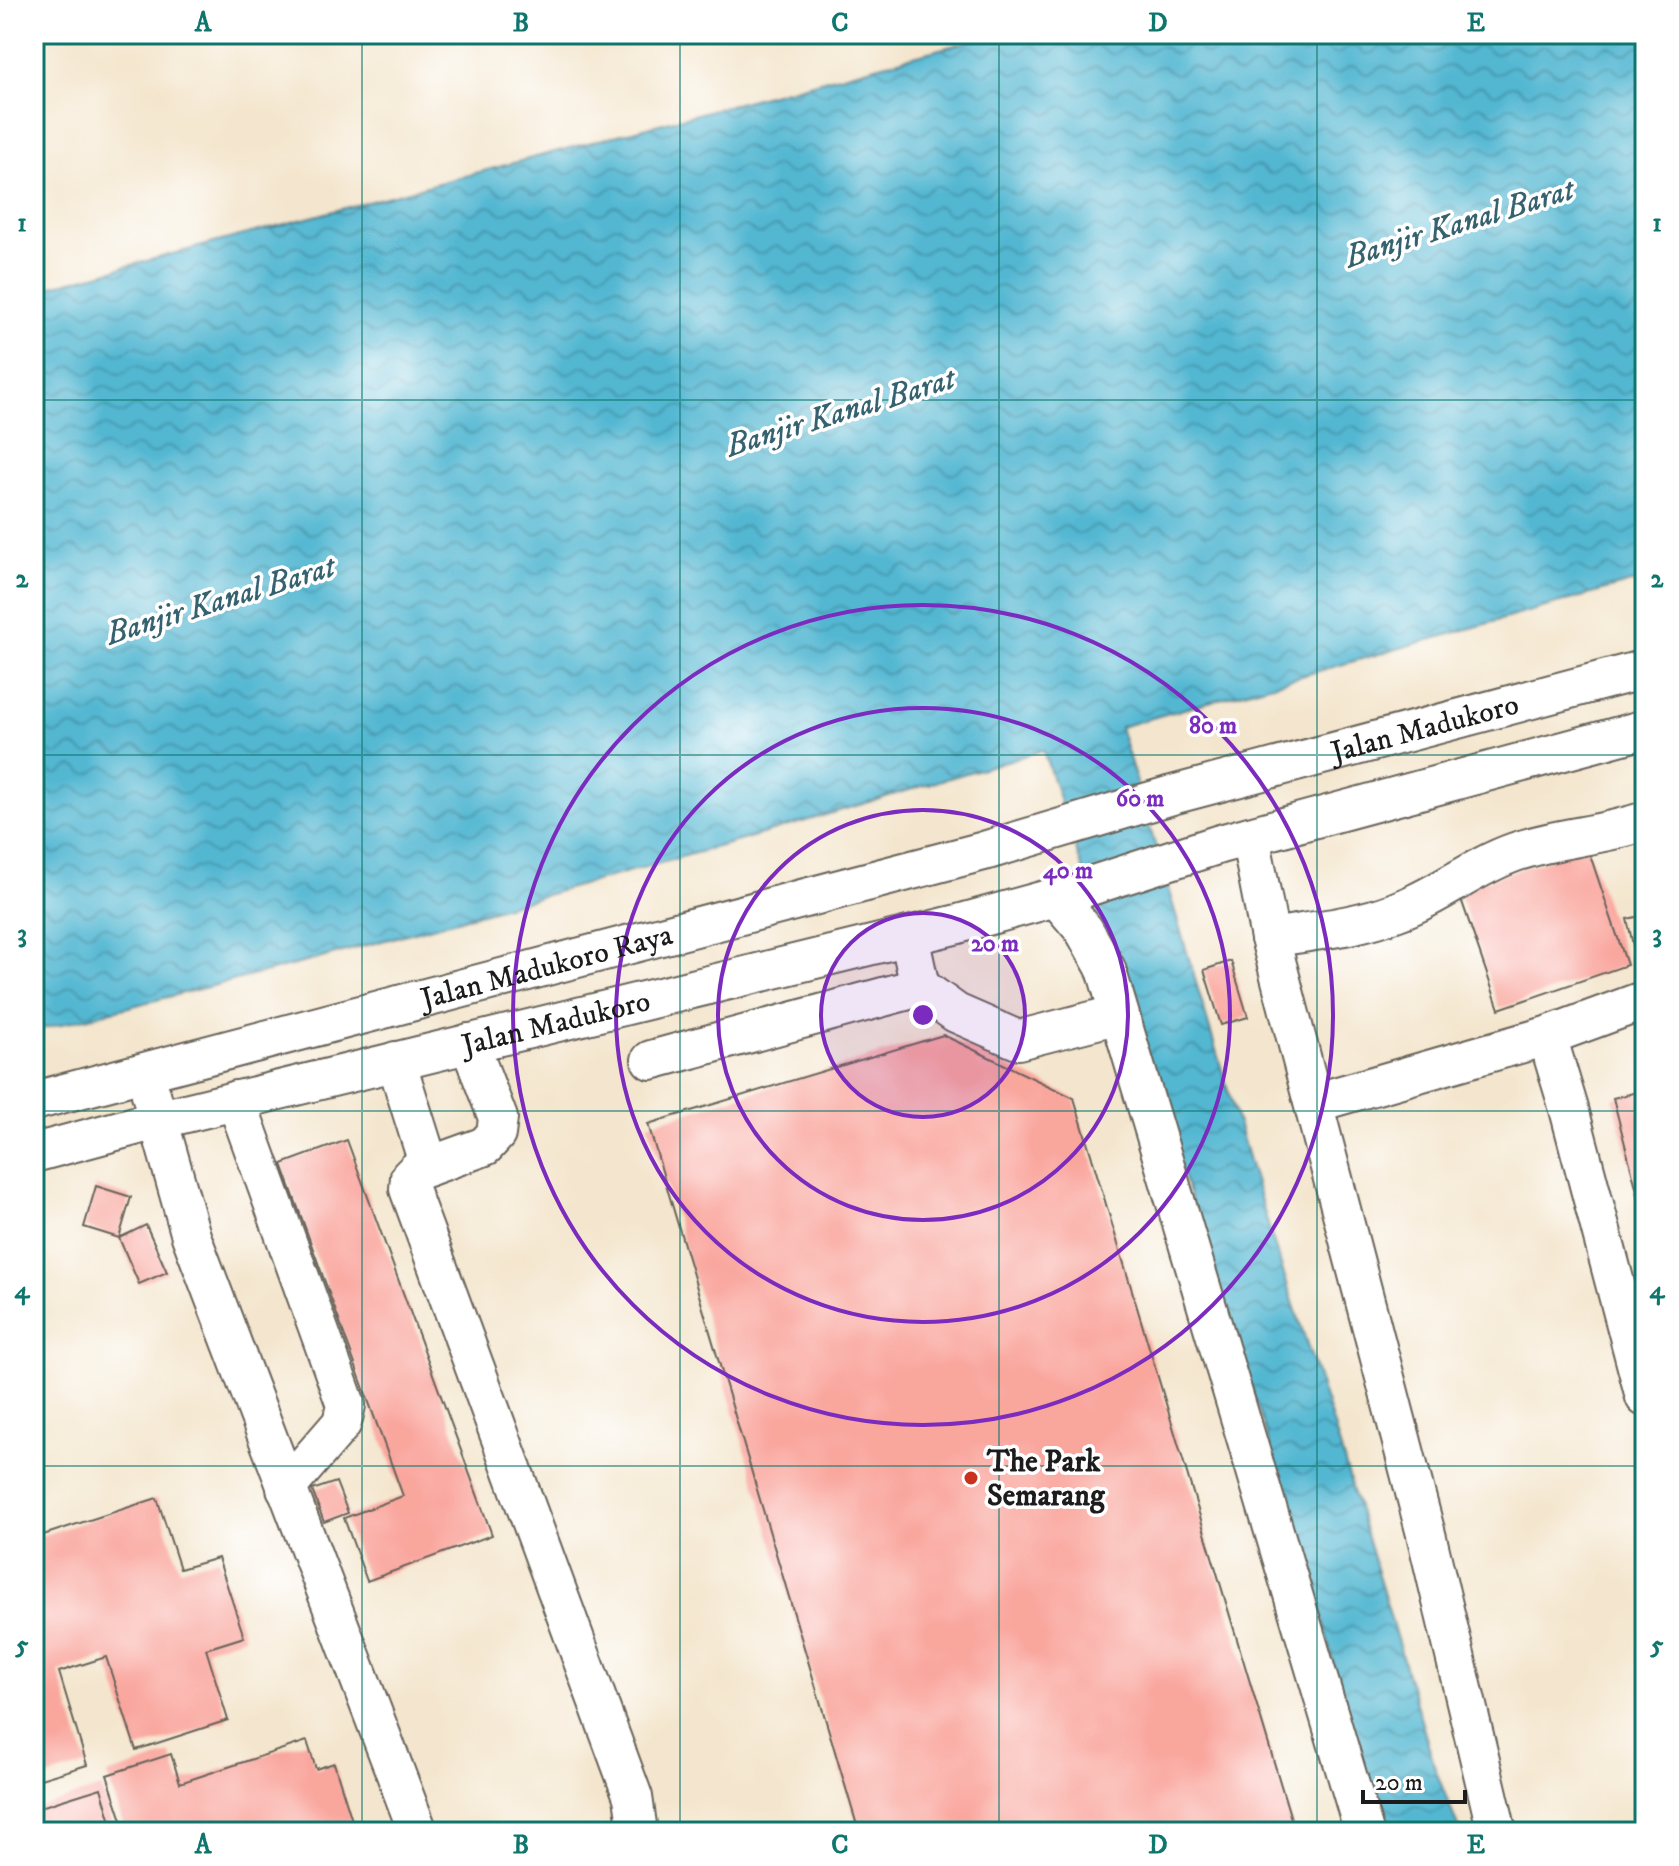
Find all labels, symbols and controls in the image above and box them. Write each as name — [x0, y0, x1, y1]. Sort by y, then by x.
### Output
text: A — [194, 7, 213, 40]
text: B — [513, 7, 529, 40]
text: C — [831, 7, 849, 40]
text: D — [1148, 7, 1168, 40]
text: E — [1467, 7, 1485, 40]
water label: Banjir Kanal Barat — [1339, 169, 1581, 278]
text: 1 — [17, 207, 27, 240]
text: 1 — [1652, 207, 1662, 240]
water label: Banjir Kanal Barat — [720, 358, 962, 467]
water label: Banjir Kanal Barat — [100, 546, 342, 655]
text: 2 — [16, 563, 30, 596]
text: 2 — [1651, 563, 1665, 596]
street label: Jalan Madukoro — [1324, 686, 1523, 773]
text: 80 m — [1189, 711, 1237, 741]
text: 60 m — [1116, 784, 1164, 814]
text: 40 m — [1043, 856, 1093, 886]
street label: Jalan Madukoro Raya — [414, 917, 677, 1019]
text: 3 — [17, 918, 27, 951]
text: 3 — [1652, 918, 1662, 951]
text: 20 m — [971, 929, 1019, 959]
street label: Jalan Madukoro — [455, 983, 654, 1065]
centre of rings — [909, 1001, 937, 1029]
text: 4 — [15, 1274, 31, 1307]
text: 4 — [1650, 1274, 1666, 1307]
place label: The Park Semarang — [986, 1444, 1106, 1515]
marker: The Park Semarang — [962, 1469, 980, 1487]
text: 5 — [15, 1629, 29, 1662]
text: 5 — [1650, 1629, 1664, 1662]
scale bar — [1363, 1754, 1465, 1804]
text: 20 m — [1375, 1768, 1423, 1798]
text: A — [194, 1829, 213, 1862]
text: B — [513, 1829, 529, 1862]
text: C — [831, 1829, 849, 1862]
text: D — [1148, 1829, 1168, 1862]
text: E — [1467, 1829, 1485, 1862]

